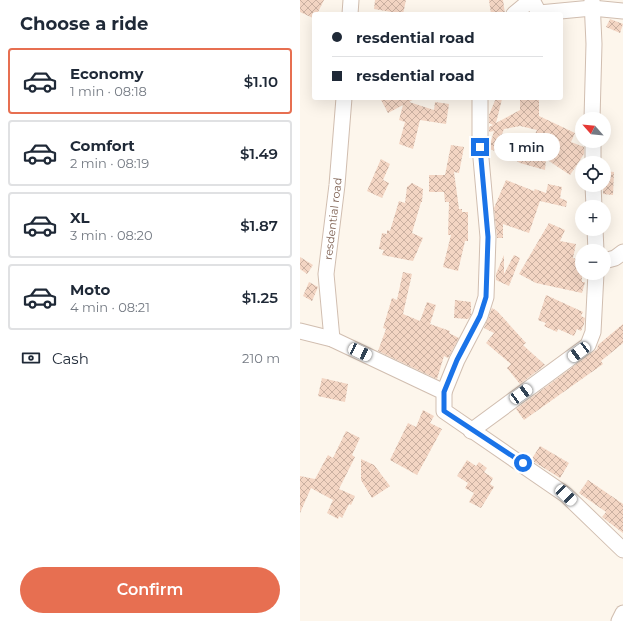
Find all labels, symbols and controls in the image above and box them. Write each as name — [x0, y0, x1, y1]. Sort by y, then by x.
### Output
text: Choose a ride — [20, 13, 148, 35]
text: resdential road — [356, 28, 475, 47]
icon: car — [22, 63, 58, 99]
text: Economy — [70, 64, 143, 83]
text: resdential road — [356, 66, 475, 85]
text: $1.10 — [244, 72, 278, 91]
text: 1 min · 08:18 — [70, 83, 147, 99]
north arrow — [575, 112, 611, 148]
map controls — [575, 112, 611, 280]
callout: 1 min — [494, 133, 560, 161]
icon: car — [22, 135, 58, 171]
text: Comfort — [70, 136, 135, 155]
route end — [471, 138, 489, 156]
text: 1 min — [510, 139, 544, 155]
text: $1.49 — [240, 144, 278, 163]
text: 2 min · 08:19 — [70, 155, 149, 171]
button: locate — [575, 156, 611, 192]
street label: resdential road — [321, 177, 345, 261]
button: + — [575, 200, 611, 236]
icon: car — [22, 207, 58, 243]
text: XL — [70, 208, 89, 227]
text: $1.87 — [240, 216, 278, 235]
text: 3 min · 08:20 — [70, 227, 153, 243]
button: − — [575, 244, 611, 280]
icon: car — [22, 279, 58, 315]
text: Moto — [70, 280, 110, 299]
text: $1.25 — [242, 288, 278, 307]
text: 4 min · 08:21 — [70, 299, 150, 315]
car — [566, 340, 592, 364]
car — [347, 341, 373, 363]
icon: cash — [20, 347, 42, 369]
text: Cash — [52, 349, 89, 368]
text: 210 m — [242, 350, 280, 366]
car — [508, 382, 534, 406]
route start — [514, 454, 532, 472]
car — [553, 482, 579, 508]
button: Confirm — [20, 567, 280, 613]

